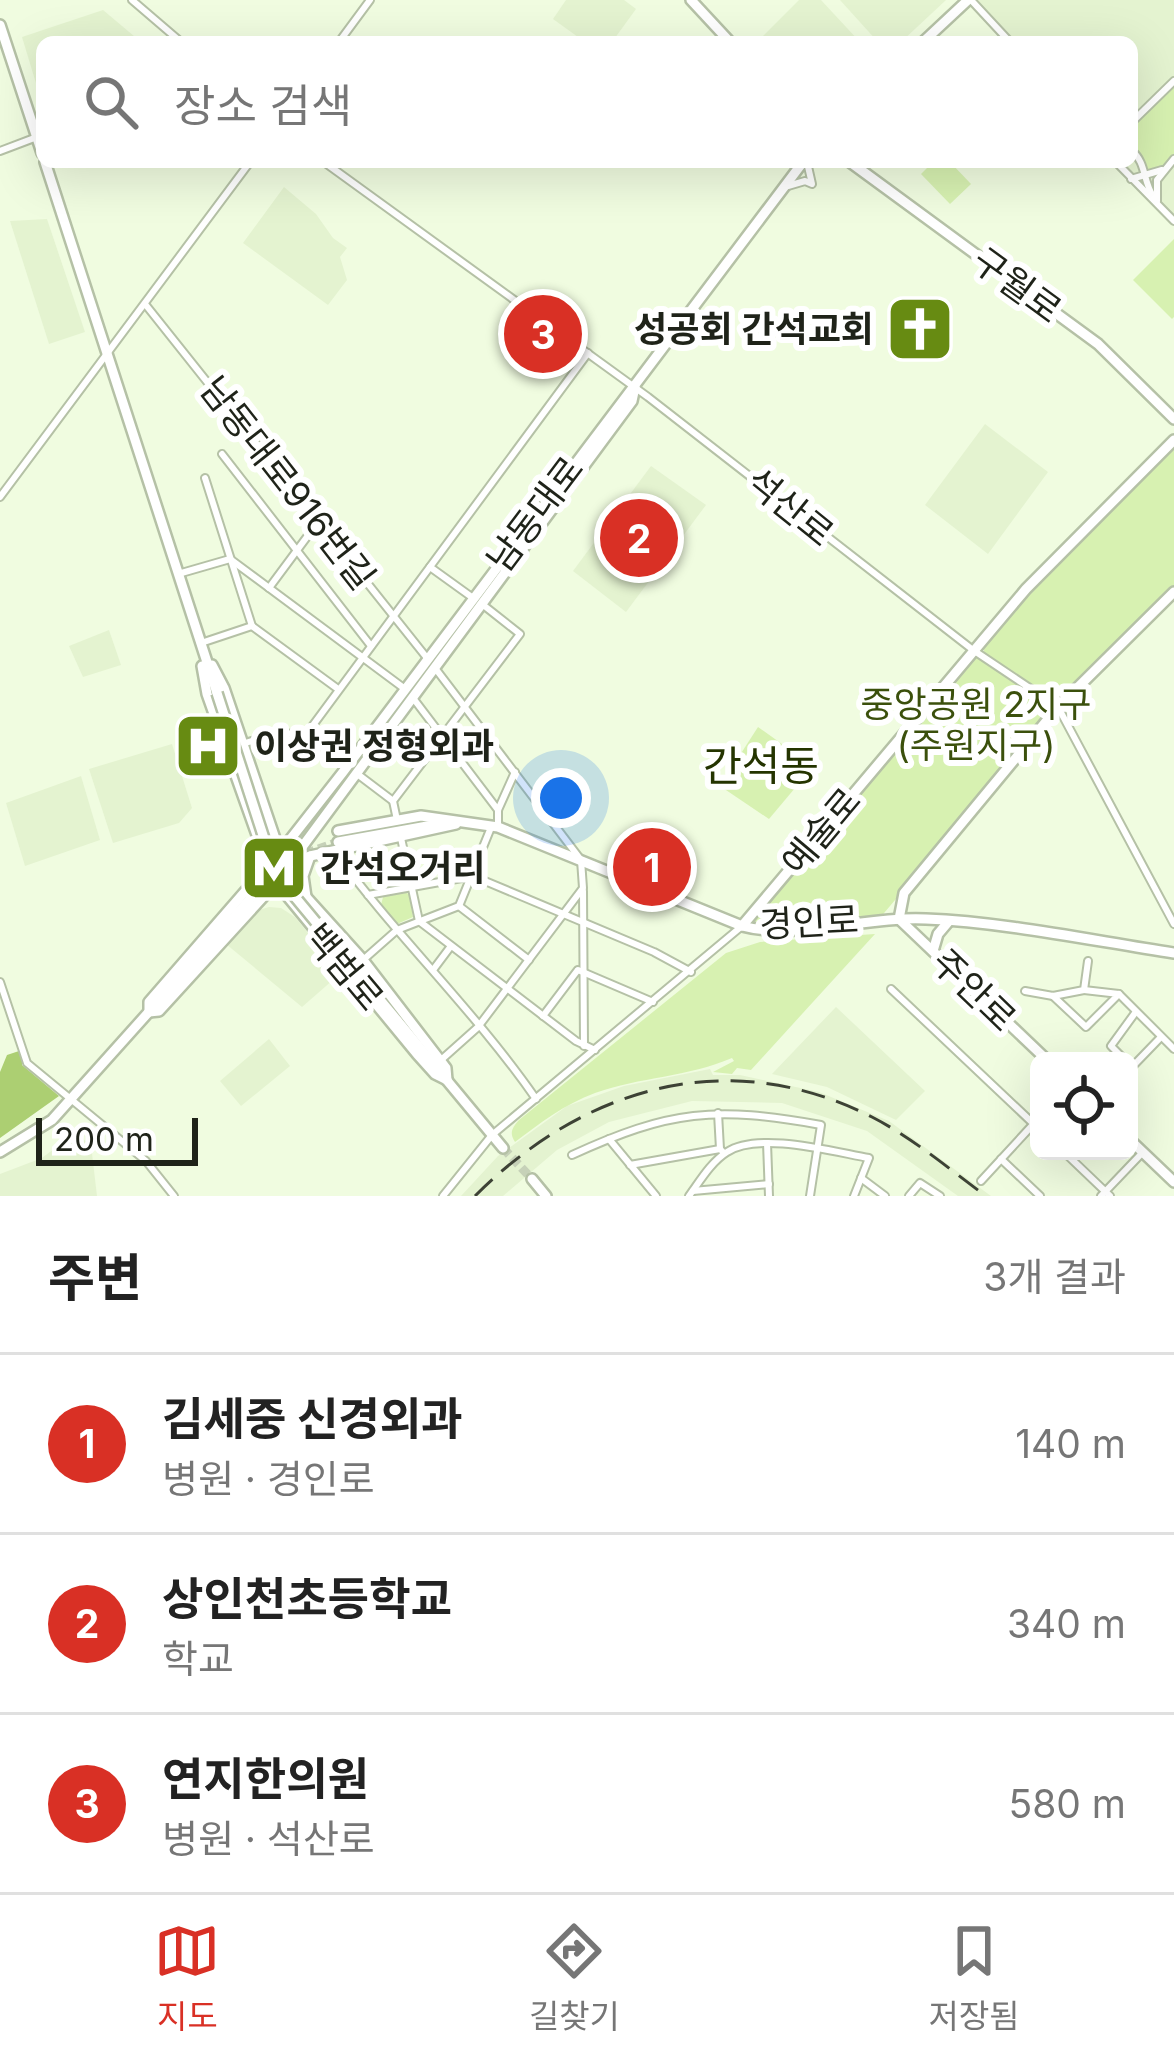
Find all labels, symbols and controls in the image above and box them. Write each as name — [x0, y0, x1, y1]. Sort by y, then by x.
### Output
search box — [36, 36, 1138, 168]
icon: search — [78, 69, 144, 135]
text: 장소 검색 — [174, 78, 352, 133]
street label: 구월로 — [964, 238, 1070, 332]
pin: 3 — [504, 289, 582, 379]
church icon: 성공회 간석교회 — [885, 294, 955, 364]
place label: 성공회 간석교회 — [634, 307, 874, 351]
street label: 남동대로916번길 — [191, 368, 385, 598]
street label: 남동대로 — [478, 448, 592, 580]
street label: 석산로 — [738, 459, 842, 555]
pin: 2 — [600, 493, 678, 583]
park label: 중앙공원 2지구 (주원지구) — [861, 682, 1091, 767]
hospital icon: 이상권 정형외과 — [173, 711, 243, 781]
place label: 이상권 정형외과 — [254, 724, 494, 768]
district label: 간석동 — [703, 740, 819, 791]
your location — [531, 768, 591, 828]
street label: 예술로 — [772, 779, 870, 883]
pin: 1 — [613, 822, 691, 912]
metro station icon: 간석오거리 — [239, 833, 309, 903]
place label: 간석오거리 — [320, 846, 486, 890]
street label: 경인로 — [758, 897, 860, 947]
street label: 백범로 — [295, 915, 393, 1019]
street label: 주안로 — [923, 940, 1025, 1040]
map controls — [1030, 1052, 1138, 1160]
button: locate — [1030, 1052, 1138, 1160]
scale bar — [36, 1112, 198, 1165]
text: 200 m — [54, 1119, 154, 1159]
text: 주변 — [48, 1247, 142, 1308]
text: 3개 결과 — [983, 1253, 1126, 1300]
text: 김세중 신경외과 — [162, 1391, 462, 1446]
text: 1 — [79, 1420, 95, 1467]
text: 140 m — [1015, 1420, 1126, 1467]
text: 병원 · 경인로 — [162, 1455, 375, 1502]
text: 상인천초등학교 — [162, 1571, 452, 1626]
text: 2 — [75, 1600, 99, 1647]
text: 340 m — [1007, 1600, 1126, 1647]
text: 학교 — [162, 1635, 234, 1682]
text: 연지한의원 — [162, 1751, 369, 1806]
text: 3 — [74, 1780, 100, 1827]
text: 580 m — [1008, 1780, 1126, 1827]
text: 병원 · 석산로 — [162, 1815, 375, 1862]
tab: 지도 — [154, 1918, 220, 2038]
tab: 길찾기 — [529, 1918, 620, 2038]
tab: 저장됨 — [929, 1918, 1020, 2038]

